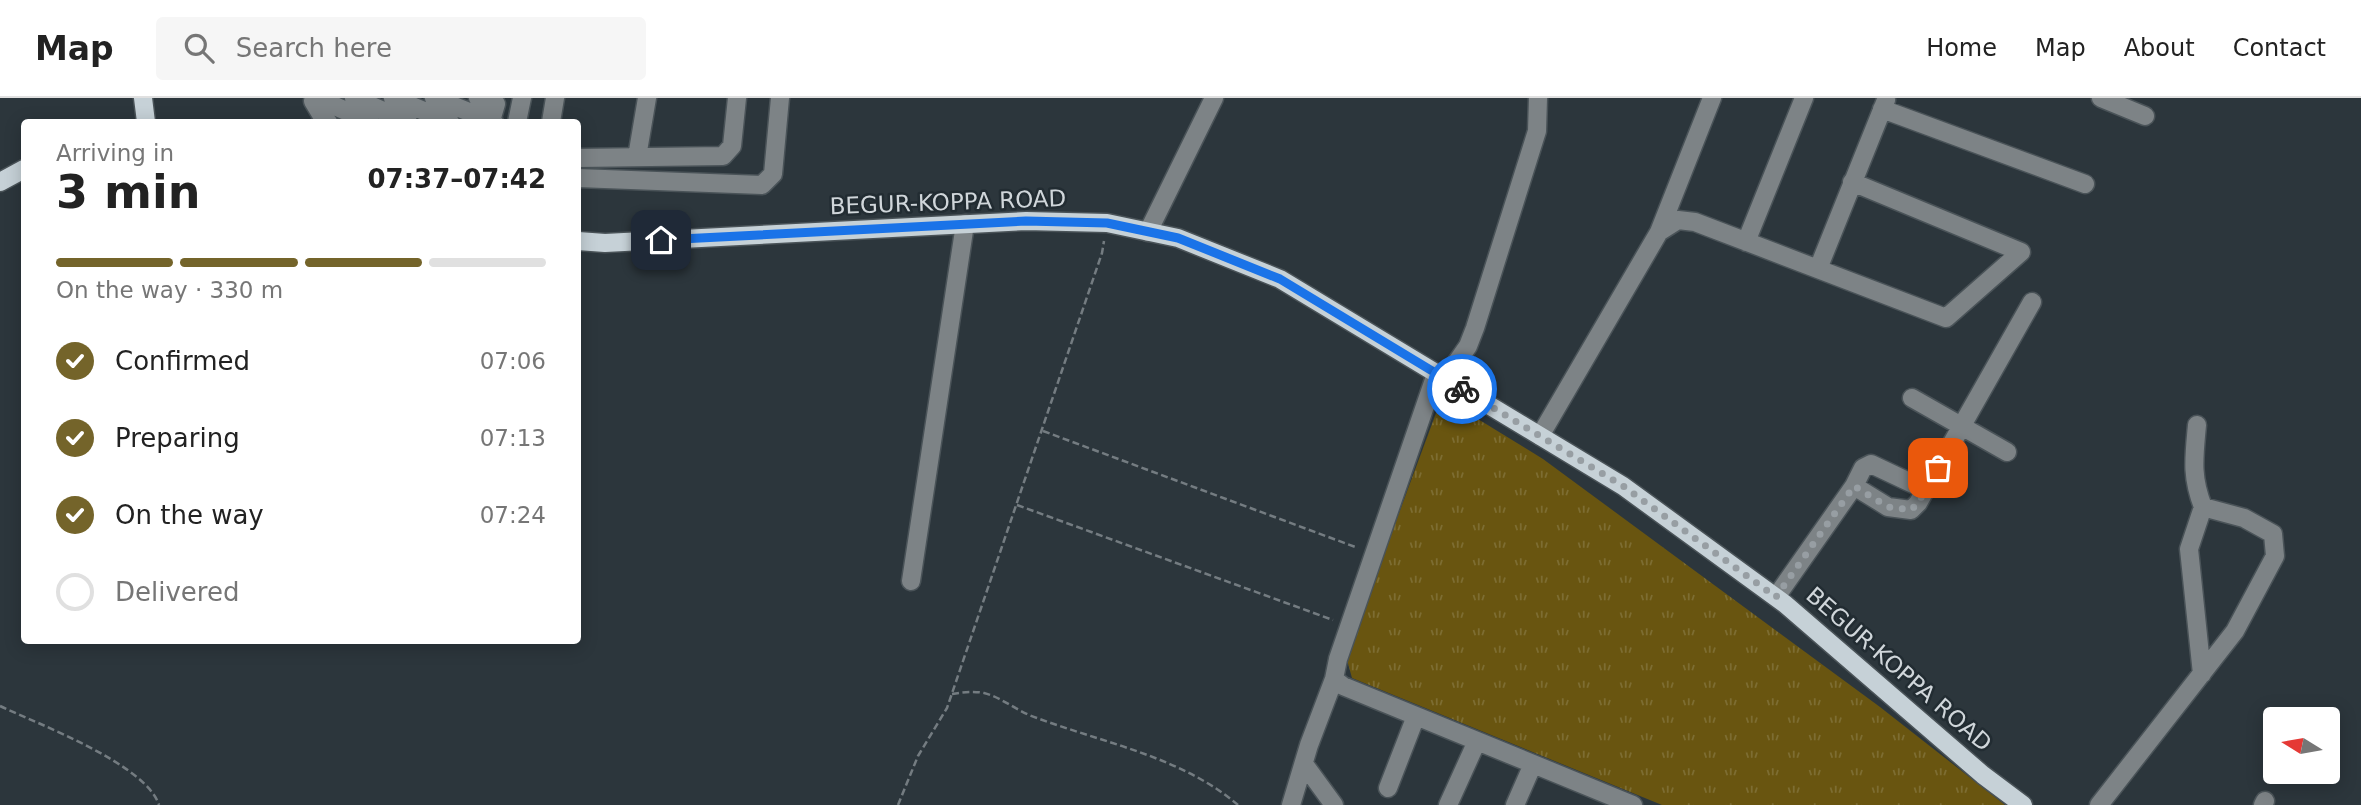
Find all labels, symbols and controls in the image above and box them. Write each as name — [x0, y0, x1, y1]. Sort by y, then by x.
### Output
search box — [156, 17, 646, 80]
text: Map — [35, 29, 114, 68]
icon: search — [180, 29, 218, 67]
text: Search here — [236, 33, 392, 63]
text: Home — [1926, 34, 1997, 62]
text: Map — [2035, 34, 2086, 62]
text: About — [2124, 34, 2195, 62]
text: Contact — [2233, 34, 2326, 62]
text: Arriving in — [56, 140, 174, 166]
text: 07:37–07:42 — [367, 164, 546, 194]
text: 3 min — [56, 165, 200, 219]
street label: BEGUR-KOPPA ROAD — [829, 185, 1067, 219]
pin — [631, 210, 691, 270]
icon: home — [642, 221, 680, 259]
text: On the way · 330 m — [56, 277, 283, 303]
icon: check — [56, 342, 94, 380]
text: Confirmed — [115, 346, 250, 376]
text: 07:06 — [480, 348, 546, 374]
courier — [1427, 354, 1497, 424]
icon: bike — [1443, 370, 1481, 408]
icon: check — [56, 419, 94, 457]
text: Preparing — [115, 423, 240, 453]
text: 07:13 — [480, 425, 546, 451]
pin — [1908, 438, 1968, 498]
icon: bag — [1919, 449, 1957, 487]
icon: check — [56, 496, 94, 534]
text: On the way — [115, 500, 264, 530]
text: 07:24 — [480, 502, 546, 528]
text: Delivered — [115, 577, 239, 607]
street label: BEGUR-KOPPA ROAD — [1801, 582, 1997, 756]
north arrow — [2263, 707, 2340, 784]
map controls — [2263, 707, 2340, 784]

